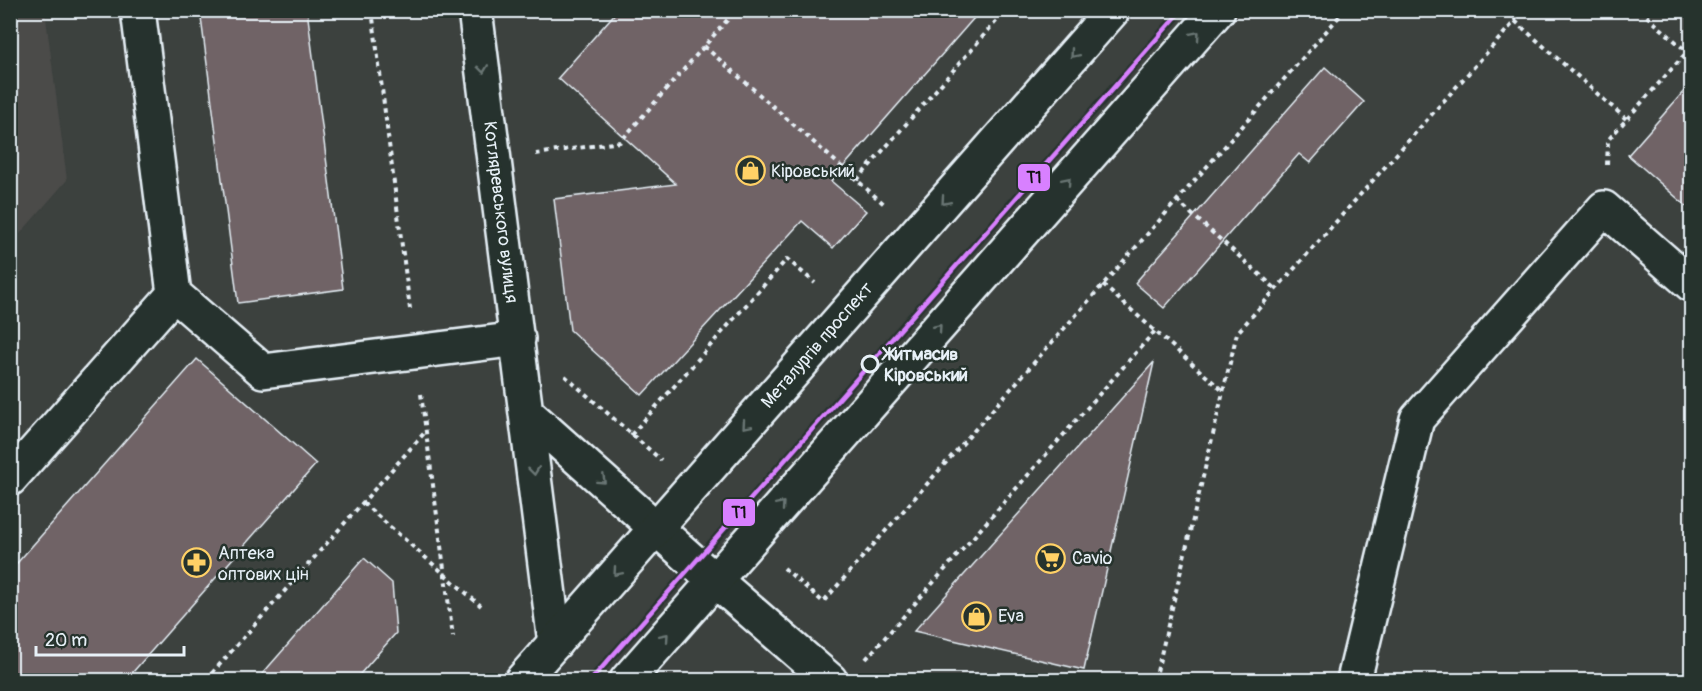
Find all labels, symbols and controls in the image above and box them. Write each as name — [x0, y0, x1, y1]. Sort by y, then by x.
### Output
one-way arrow — [1189, 31, 1200, 42]
one-way arrow — [1070, 48, 1081, 58]
one-way arrow — [476, 64, 488, 73]
street label: Котляревського вулиця — [478, 120, 523, 304]
shop icon: Кіровський — [734, 155, 766, 187]
place label: Кіровський — [771, 160, 855, 183]
line badge: T1 — [1017, 163, 1051, 192]
text: T1 — [1025, 168, 1042, 188]
one-way arrow — [1060, 177, 1071, 188]
one-way arrow — [941, 194, 952, 204]
street label: Металургів проспект — [756, 277, 878, 413]
one-way arrow — [931, 324, 942, 334]
place label: Житмасив Кіровський — [881, 343, 968, 387]
marker: Житмасив Кіровський — [861, 355, 879, 373]
one-way arrow — [742, 419, 753, 429]
one-way arrow — [527, 467, 540, 476]
one-way arrow — [595, 473, 606, 484]
line badge: T1 — [722, 498, 756, 527]
one-way arrow — [774, 501, 785, 512]
text: T1 — [730, 503, 747, 523]
place label: Аптека оптових цін — [218, 542, 309, 586]
supermarket icon: Cavio — [1035, 542, 1067, 574]
pharmacy icon: Аптека оптових цін — [181, 547, 213, 579]
place label: Cavio — [1072, 547, 1113, 570]
one-way arrow — [613, 565, 624, 576]
shop icon: Eva — [961, 600, 993, 632]
place label: Eva — [998, 605, 1024, 628]
scale bar — [36, 619, 184, 657]
text: 20 m — [45, 629, 87, 652]
one-way arrow — [658, 632, 669, 643]

